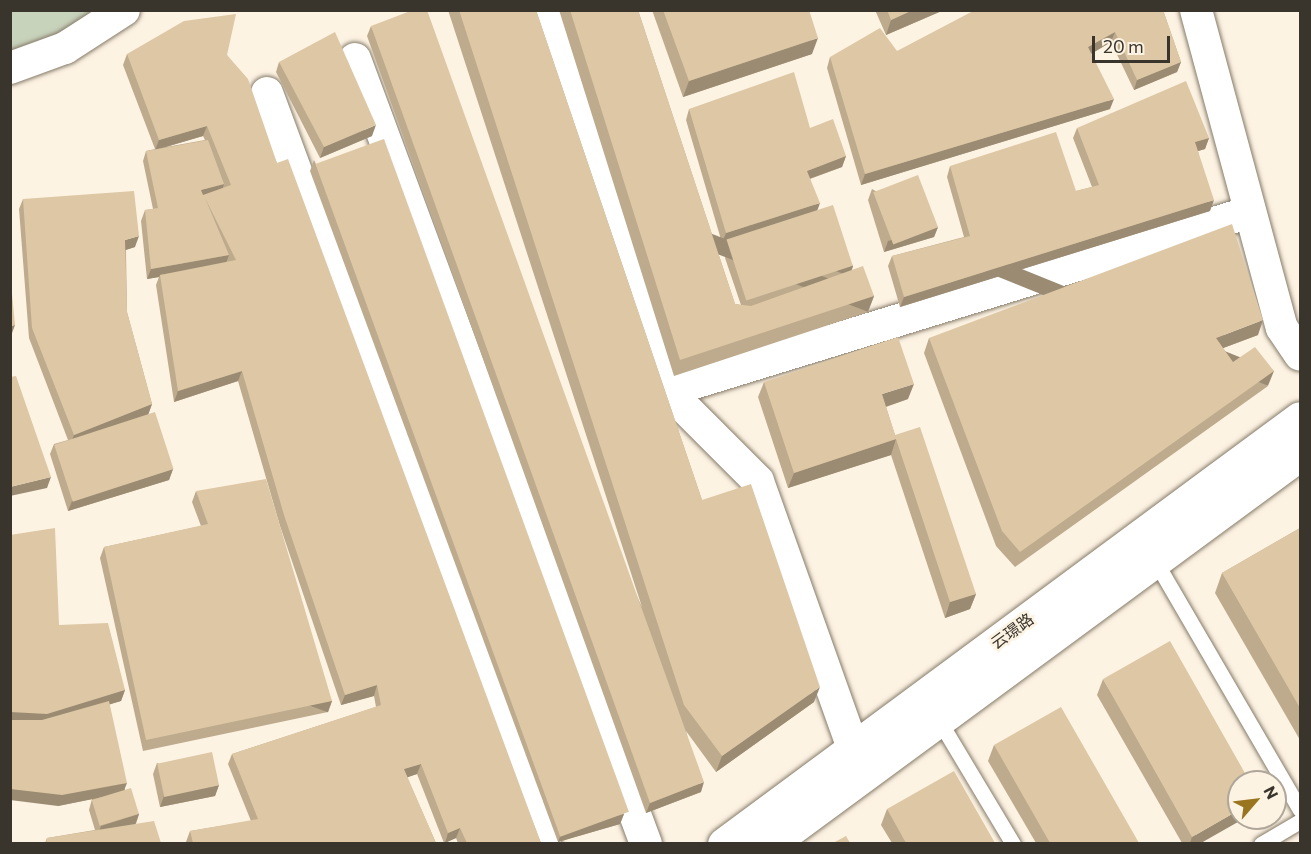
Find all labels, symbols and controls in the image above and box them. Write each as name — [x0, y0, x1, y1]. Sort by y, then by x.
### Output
scale bar — [1095, 24, 1173, 62]
text: 20 m — [1103, 35, 1144, 57]
street label: 云璟路 — [987, 609, 1037, 653]
north arrow — [1227, 770, 1287, 830]
text: N — [1260, 782, 1283, 802]

